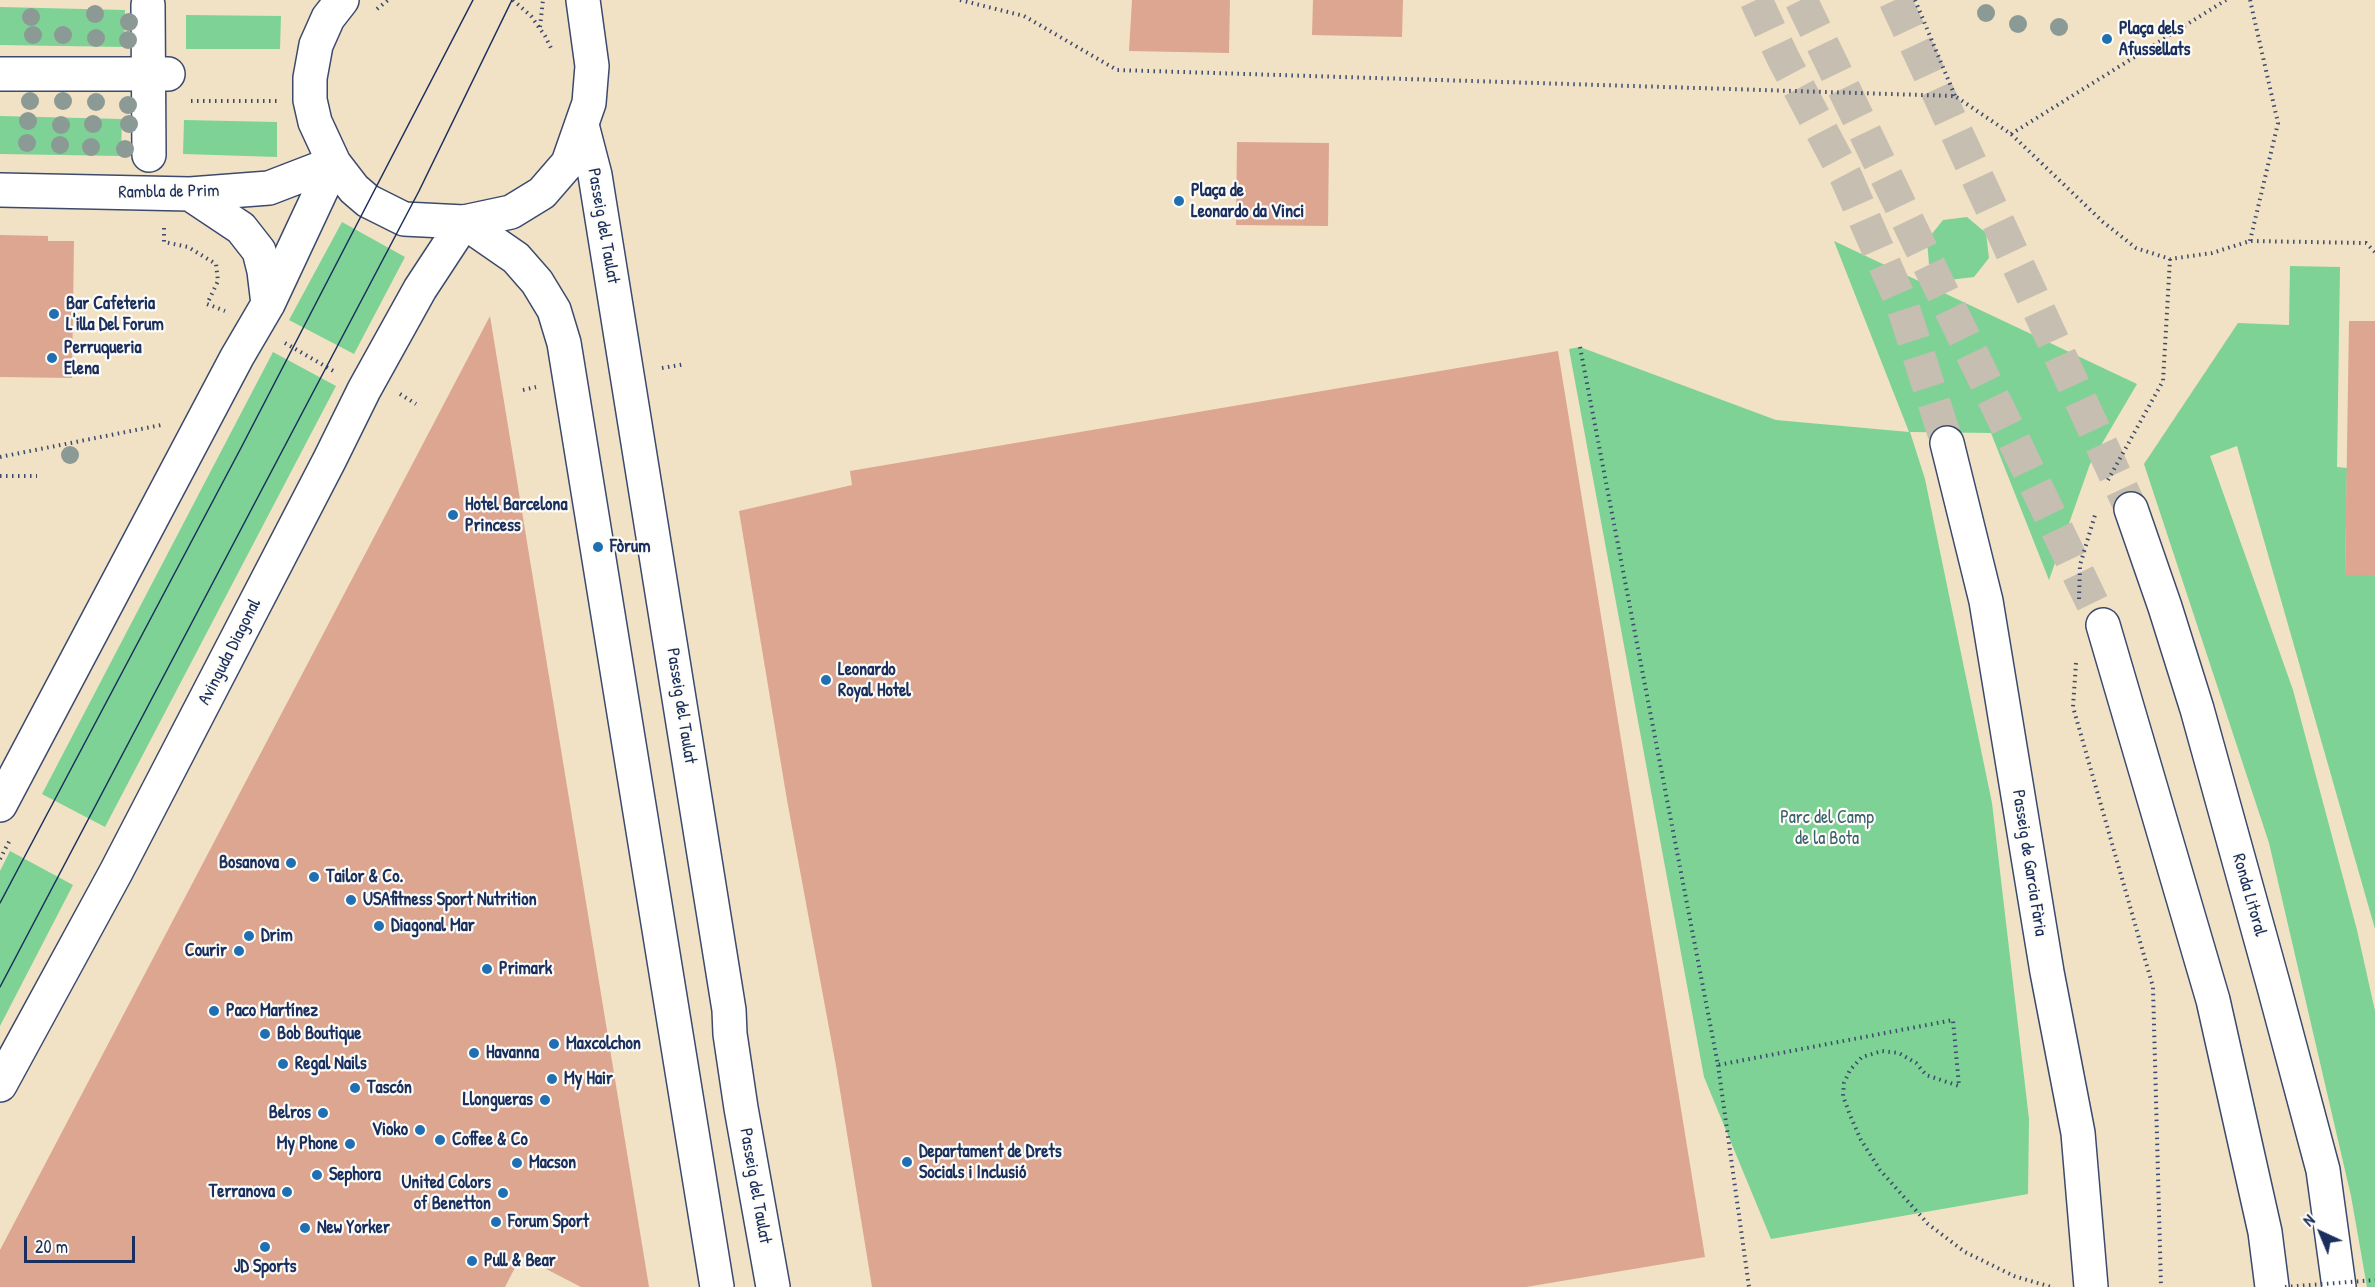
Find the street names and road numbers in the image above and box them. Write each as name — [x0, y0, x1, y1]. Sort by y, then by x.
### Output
street label: Passeig del Taulat — [582, 167, 624, 285]
street label: Rambla de Prim — [118, 180, 220, 204]
street label: Avinguda Diagonal — [194, 595, 266, 709]
street label: Passeig del Taulat — [661, 647, 701, 765]
street label: Passeig de Garcia Fària — [2007, 788, 2051, 938]
street label: Ronda Litoral — [2227, 851, 2271, 939]
street label: Passeig del Taulat — [734, 1127, 776, 1245]

